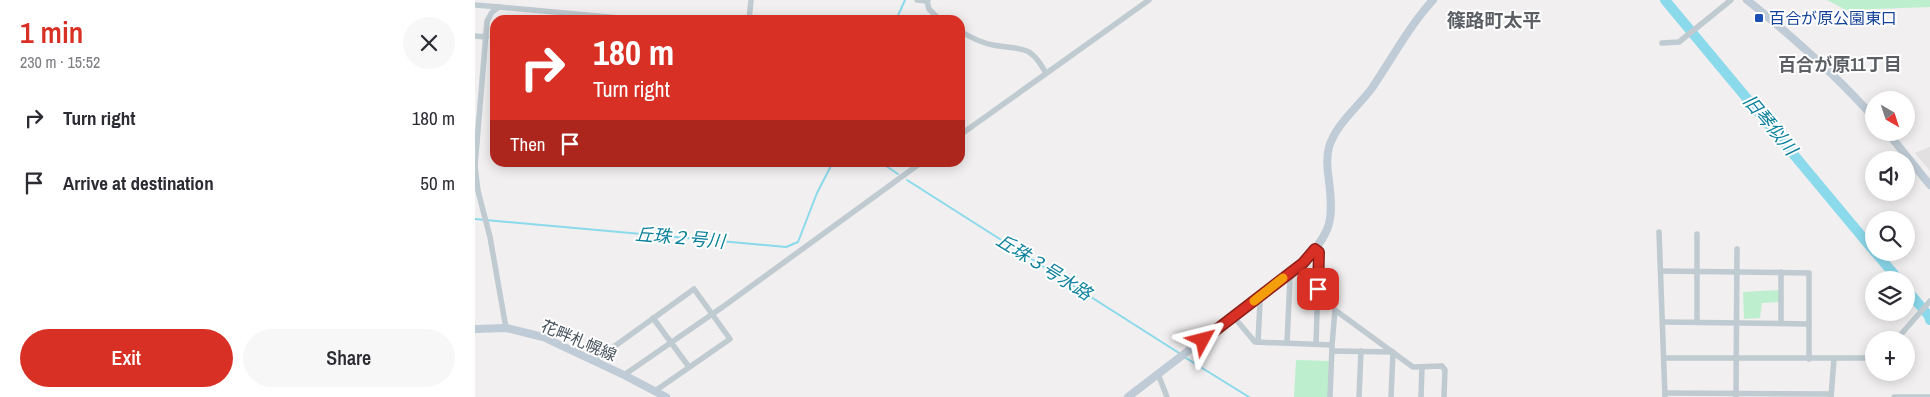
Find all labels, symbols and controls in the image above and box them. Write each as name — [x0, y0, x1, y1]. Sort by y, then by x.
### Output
district label: 篠路町太平 — [1446, 7, 1542, 33]
place label: 百合が原公園東口 — [1769, 7, 1897, 29]
text: 1 min — [20, 12, 83, 52]
marker: 百合が原公園東口 — [1753, 12, 1765, 24]
button: close — [403, 17, 455, 69]
text: 180 m — [593, 29, 674, 76]
icon: right — [510, 35, 575, 100]
text: 230 m · 15:52 — [20, 51, 100, 73]
district label: 百合が原11丁目 — [1778, 52, 1902, 77]
text: Turn right — [593, 74, 670, 104]
water label: 旧琴似川 — [1738, 89, 1804, 162]
north arrow — [1865, 91, 1915, 141]
map controls — [1865, 91, 1915, 381]
icon: right — [20, 104, 48, 132]
text: Turn right — [63, 105, 135, 131]
text: 180 m — [412, 105, 455, 131]
icon: arrive — [556, 130, 584, 158]
text: Then — [510, 131, 546, 157]
button: sound — [1865, 151, 1915, 201]
icon: arrive — [20, 169, 48, 197]
text: Arrive at destination — [63, 170, 214, 196]
text: 50 m — [420, 170, 455, 196]
button: search — [1865, 211, 1915, 261]
water label: 丘珠２号川 — [634, 221, 728, 254]
water label: 丘珠３号水路 — [992, 227, 1098, 307]
pin — [1297, 268, 1339, 310]
button: layers — [1865, 271, 1915, 321]
icon: arrive — [1304, 275, 1332, 303]
position arrow — [1176, 313, 1228, 365]
street label: 花畔札幌線 — [538, 314, 620, 366]
button: Exit — [20, 329, 233, 387]
button: Share — [243, 329, 455, 387]
button: + — [1865, 331, 1915, 381]

